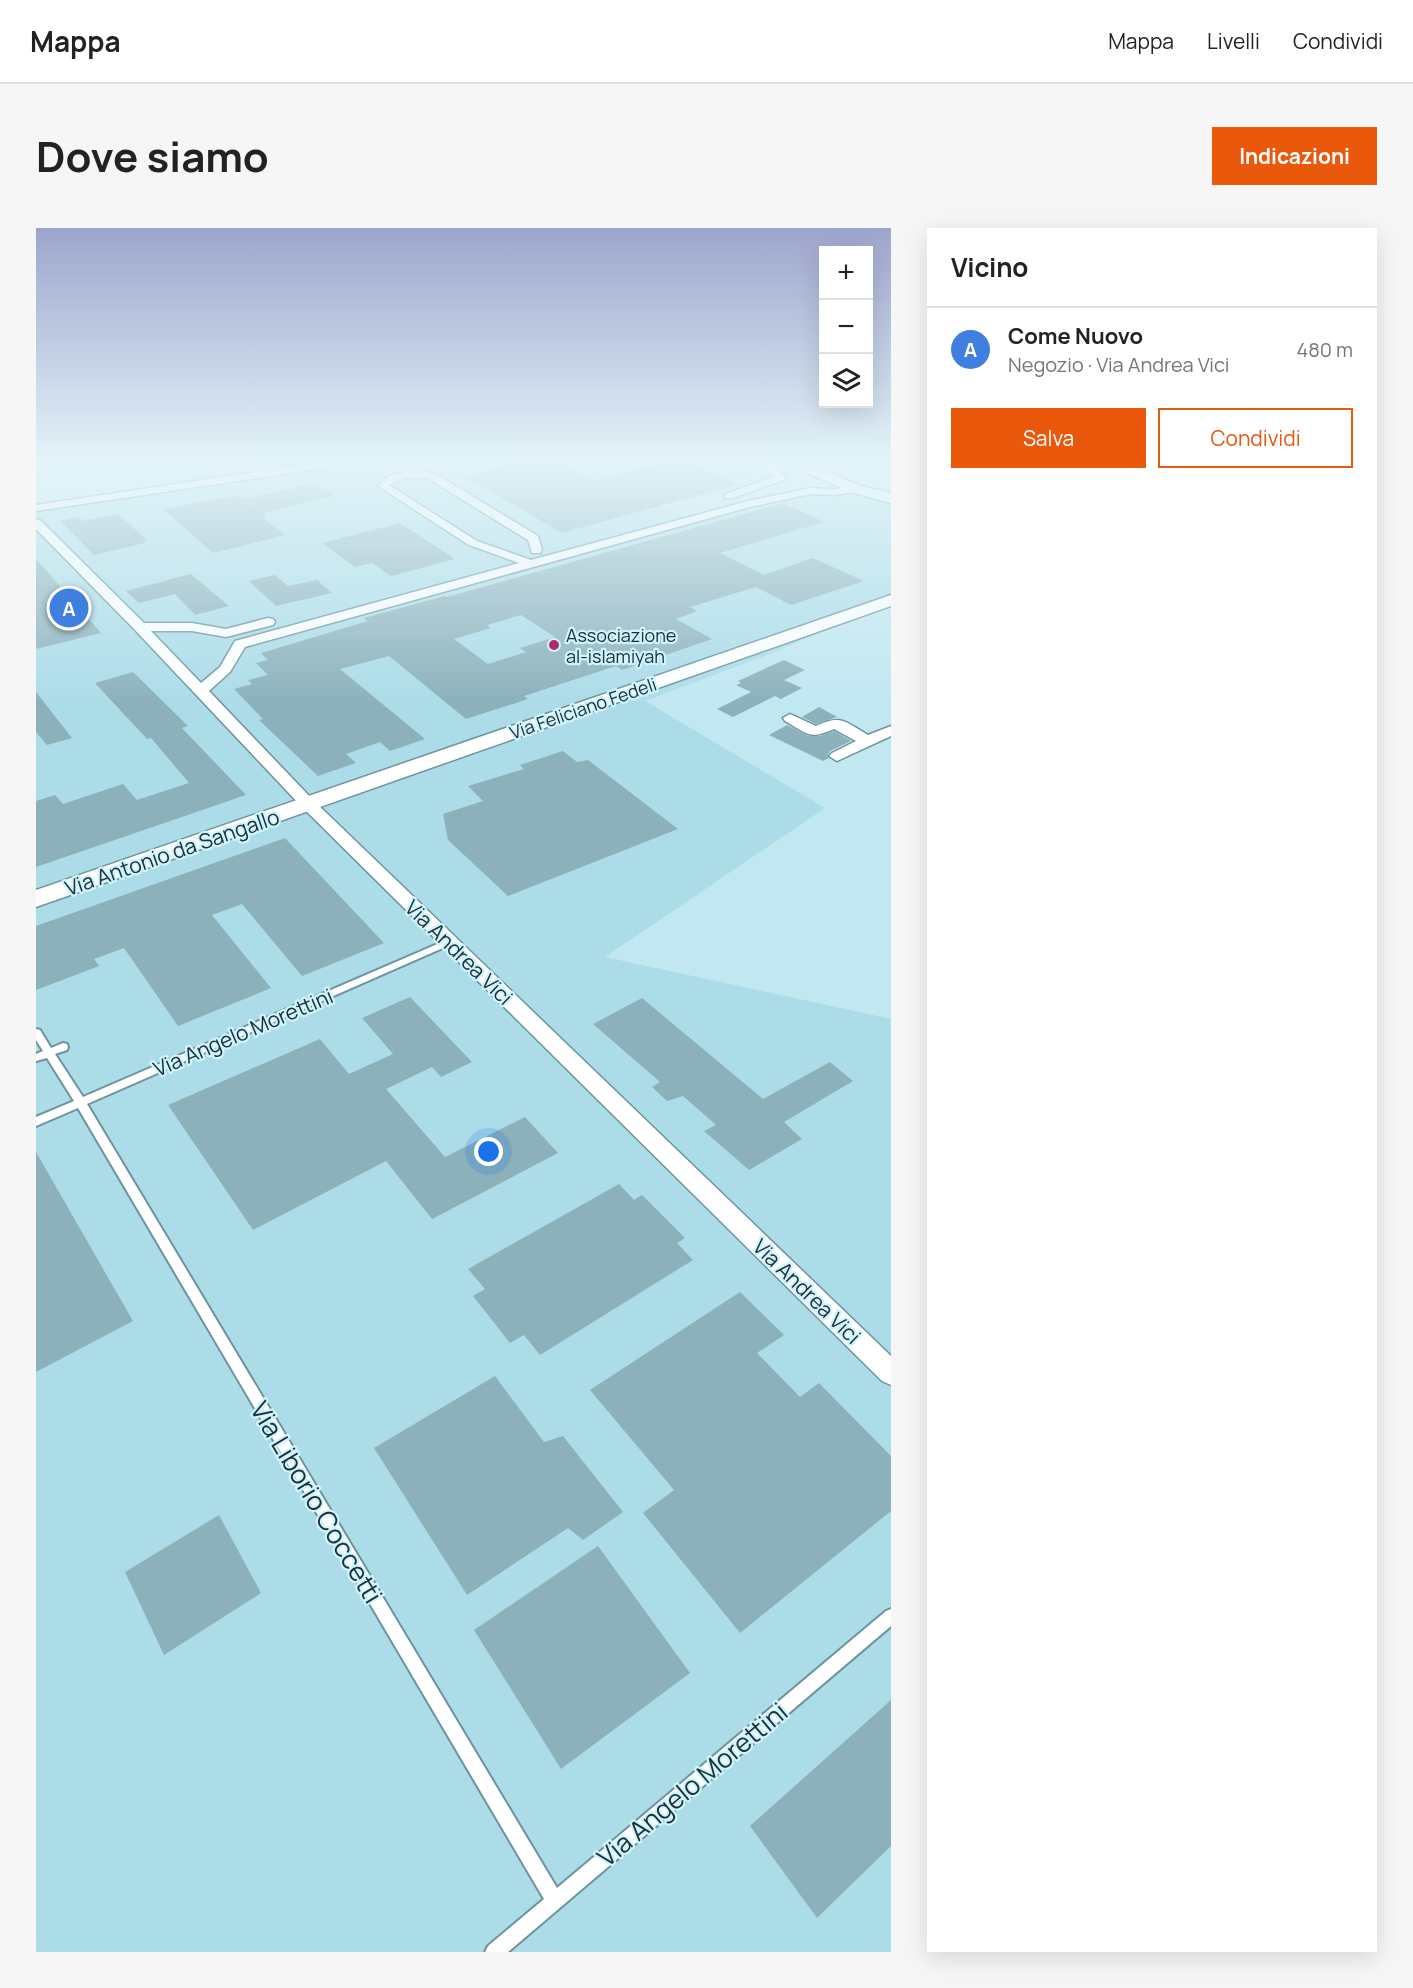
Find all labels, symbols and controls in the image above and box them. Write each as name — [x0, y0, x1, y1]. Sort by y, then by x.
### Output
text: Mappa — [30, 22, 121, 60]
text: Mappa — [1108, 27, 1174, 55]
text: Livelli — [1207, 27, 1260, 55]
text: Condividi — [1293, 27, 1383, 55]
text: Dove siamo — [36, 127, 269, 185]
button: Indicazioni — [1212, 127, 1377, 185]
map controls — [819, 246, 873, 408]
button: + — [819, 246, 873, 300]
text: Vicino — [951, 249, 1028, 285]
button: − — [819, 300, 873, 354]
text: Come Nuovo — [1008, 321, 1143, 351]
text: A — [964, 336, 977, 363]
text: 480 m — [1296, 336, 1353, 363]
text: Negozio · Via Andrea Vici — [1008, 351, 1229, 378]
button: layers — [819, 354, 873, 408]
button: Salva — [951, 408, 1146, 468]
button: Condividi — [1158, 408, 1353, 468]
pin: A — [50, 586, 88, 631]
place label: Associazione al-islamiyah — [566, 623, 676, 668]
marker: Associazione al-islamiyah — [547, 638, 561, 652]
street label: Via Feliciano Fedeli — [506, 672, 660, 744]
street label: Via Antonio da Sangallo — [61, 802, 283, 902]
street label: Via Andrea Vici — [399, 893, 519, 1011]
street label: Via Angelo Morettini — [149, 981, 337, 1083]
your location — [474, 1137, 503, 1166]
street label: Via Andrea Vici — [747, 1232, 867, 1350]
street label: Via Liborio Coccetti — [242, 1394, 392, 1610]
street label: Via Angelo Morettini — [589, 1694, 795, 1874]

